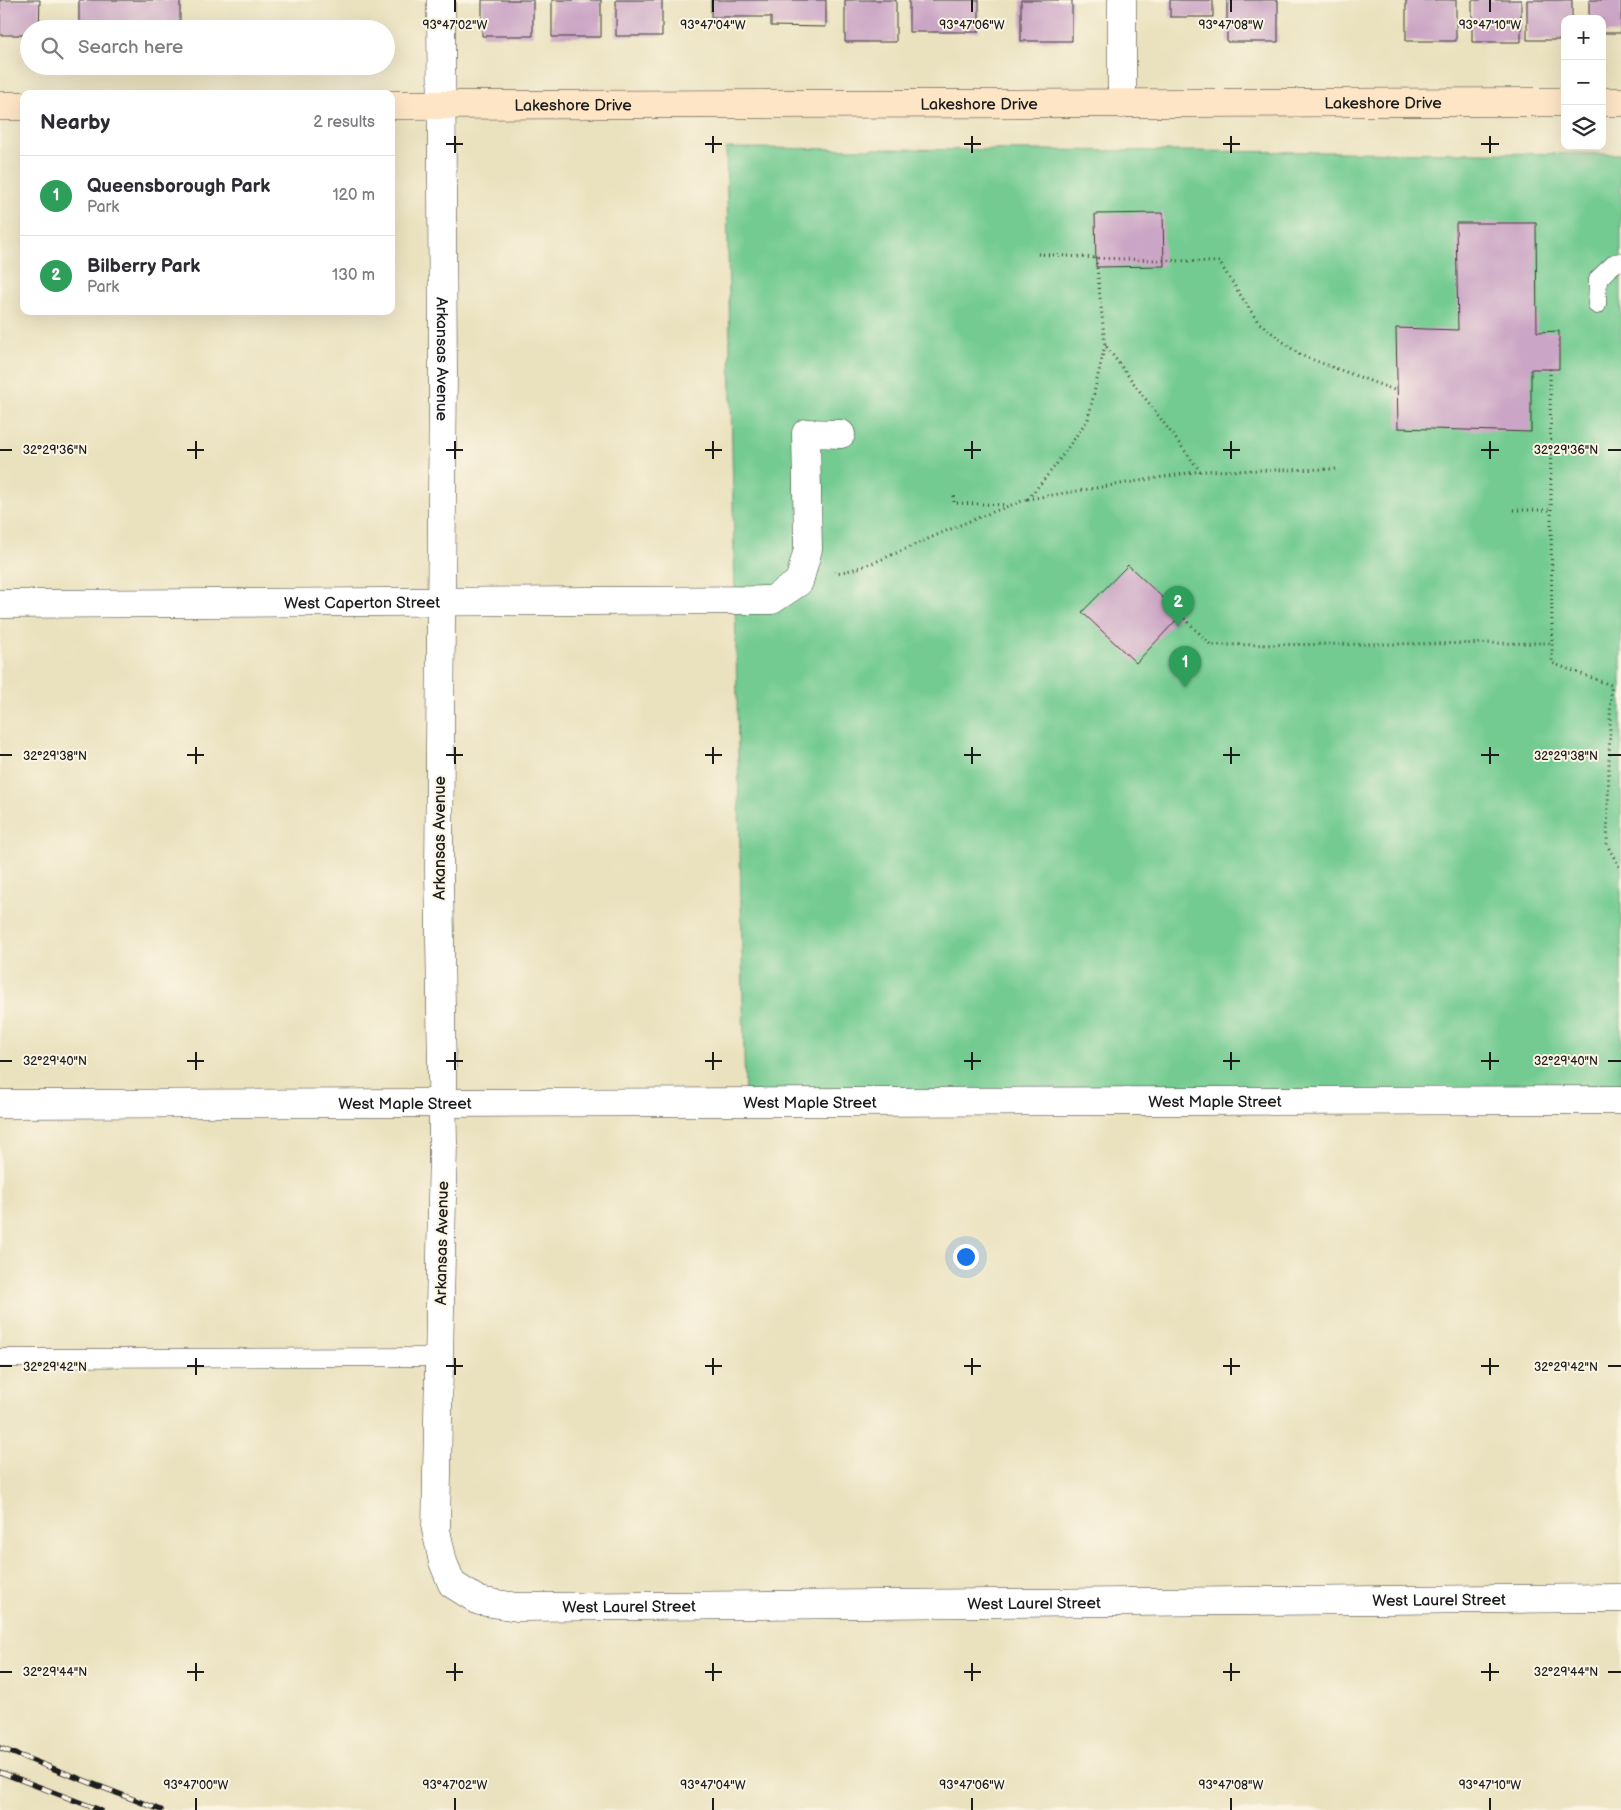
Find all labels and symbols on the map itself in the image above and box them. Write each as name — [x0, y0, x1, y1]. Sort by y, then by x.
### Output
text: 93°47'02"W — [422, 18, 488, 33]
text: 93°47'04"W — [680, 18, 746, 33]
text: 93°47'06"W — [939, 18, 1005, 33]
text: 93°47'08"W — [1199, 18, 1264, 33]
text: 93°47'10"W — [1459, 18, 1521, 33]
street label: Lakeshore Drive — [1324, 94, 1442, 114]
street label: Lakeshore Drive — [920, 95, 1038, 115]
street label: Lakeshore Drive — [514, 96, 632, 116]
street label: Arkansas Avenue — [432, 297, 451, 422]
text: 32°29'36"N — [23, 443, 87, 458]
text: 32°29'36"N — [1534, 443, 1598, 458]
pin: 2 — [1162, 586, 1194, 627]
street label: West Caperton Street — [284, 594, 440, 614]
pin: 1 — [1169, 646, 1201, 687]
text: 32°29'38"N — [23, 749, 87, 764]
text: 32°29'38"N — [1534, 749, 1598, 764]
street label: Arkansas Avenue — [431, 775, 450, 900]
text: 32°29'40"N — [23, 1054, 87, 1069]
text: 32°29'40"N — [1534, 1054, 1598, 1069]
street label: West Maple Street — [1148, 1093, 1282, 1112]
street label: West Maple Street — [743, 1094, 877, 1113]
street label: West Maple Street — [338, 1095, 472, 1114]
street label: Arkansas Avenue — [432, 1180, 453, 1305]
your location — [953, 1244, 979, 1270]
text: 32°29'42"N — [23, 1360, 87, 1375]
text: 32°29'42"N — [1534, 1360, 1598, 1375]
street label: West Laurel Street — [1372, 1591, 1506, 1611]
street label: West Laurel Street — [967, 1594, 1101, 1614]
street label: West Laurel Street — [562, 1598, 696, 1618]
text: 32°29'44"N — [23, 1665, 87, 1680]
text: 32°29'44"N — [1534, 1665, 1598, 1680]
text: 93°47'00"W — [163, 1778, 229, 1793]
text: 93°47'02"W — [422, 1778, 488, 1793]
text: 93°47'04"W — [680, 1778, 746, 1793]
text: 93°47'06"W — [939, 1778, 1005, 1793]
text: 93°47'08"W — [1199, 1778, 1264, 1793]
text: 93°47'10"W — [1459, 1778, 1521, 1793]

